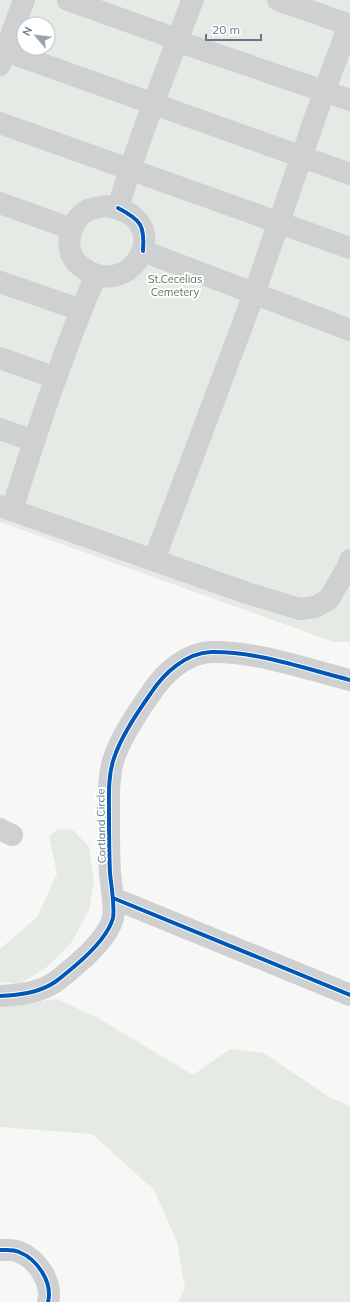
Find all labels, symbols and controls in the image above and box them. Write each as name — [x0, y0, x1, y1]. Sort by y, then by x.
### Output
north arrow — [16, 16, 56, 56]
scale bar — [206, 16, 261, 42]
text: 20 m — [212, 22, 240, 37]
text: N — [19, 24, 35, 38]
park label: St.Cecelias Cemetery — [148, 272, 202, 299]
street label: Cortland Circle — [93, 788, 109, 864]

